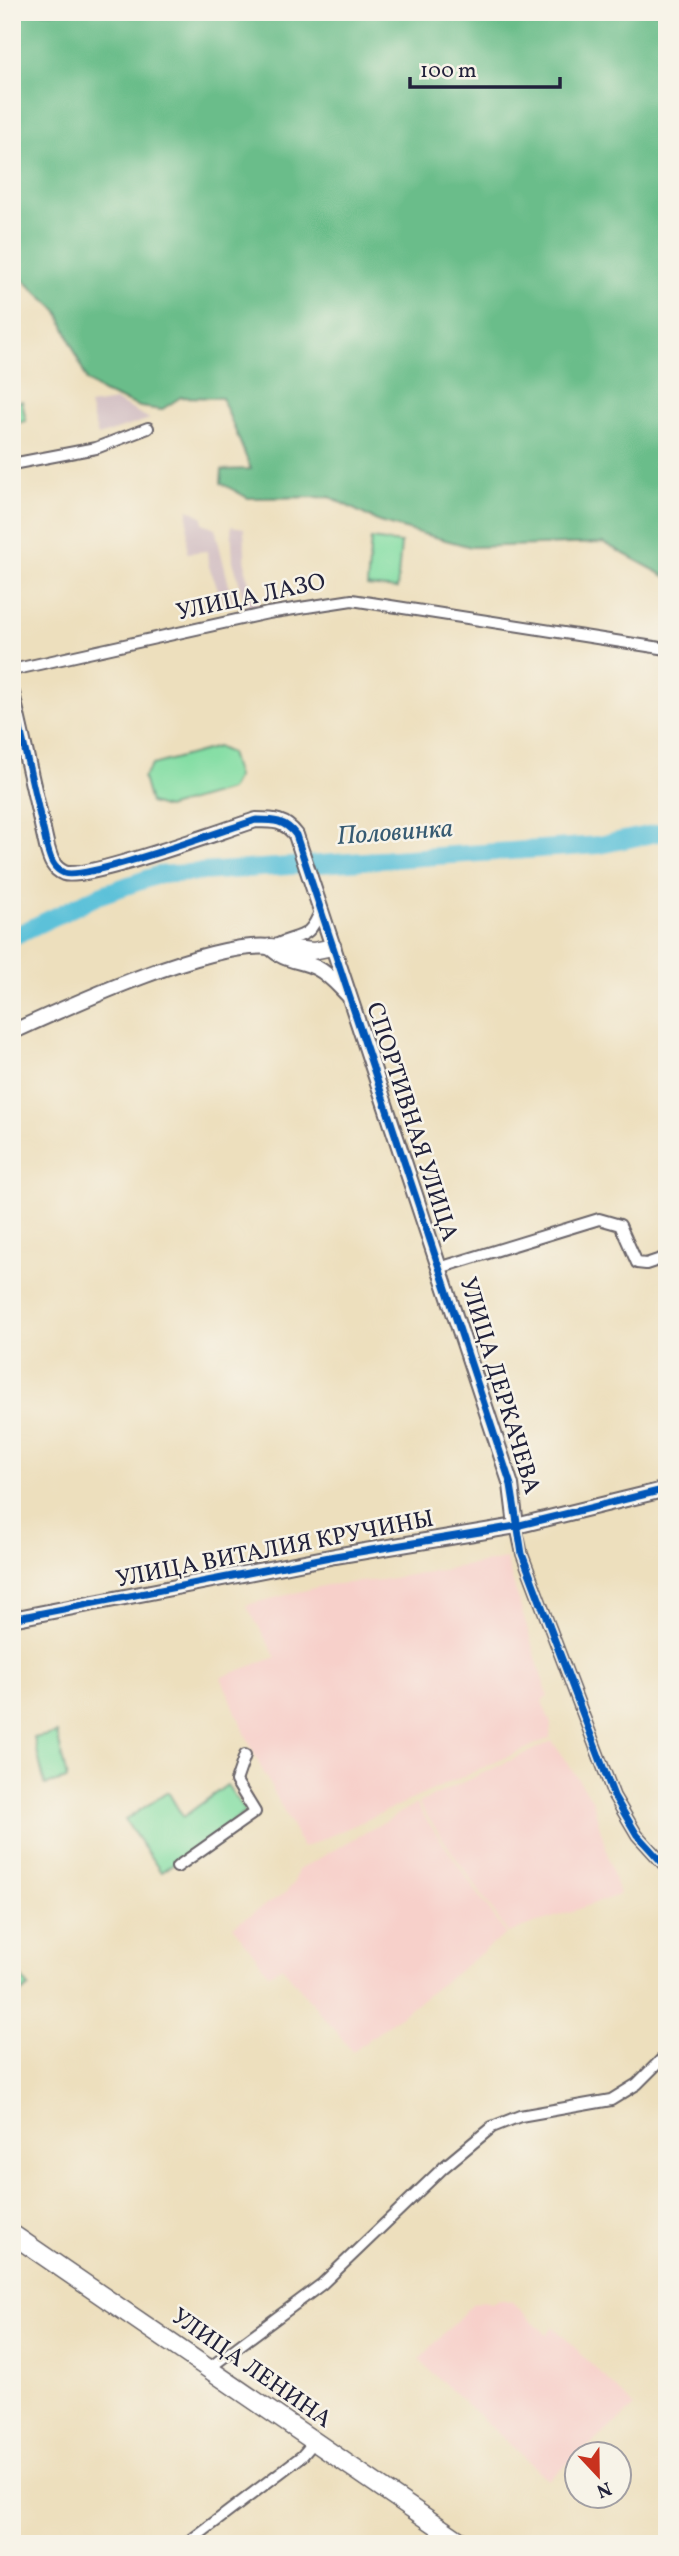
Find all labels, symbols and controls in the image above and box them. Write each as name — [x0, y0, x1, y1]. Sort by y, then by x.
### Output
scale bar — [410, 46, 560, 90]
text: 100 m — [420, 57, 477, 86]
street label: УЛИЦА ЛАЗО — [173, 566, 329, 630]
water label: Половинка — [336, 811, 454, 855]
street label: СПОРТИВНАЯ УЛИЦА — [356, 998, 466, 1246]
street label: УЛИЦА ДЕРКАЧЕВА — [450, 1273, 548, 1499]
street label: УЛИЦА ВИТАЛИЯ КРУЧИНЫ — [113, 1502, 437, 1598]
street label: УЛИЦА ЛЕНИНА — [164, 2301, 338, 2437]
north arrow — [564, 2440, 634, 2510]
text: N — [592, 2474, 615, 2504]

